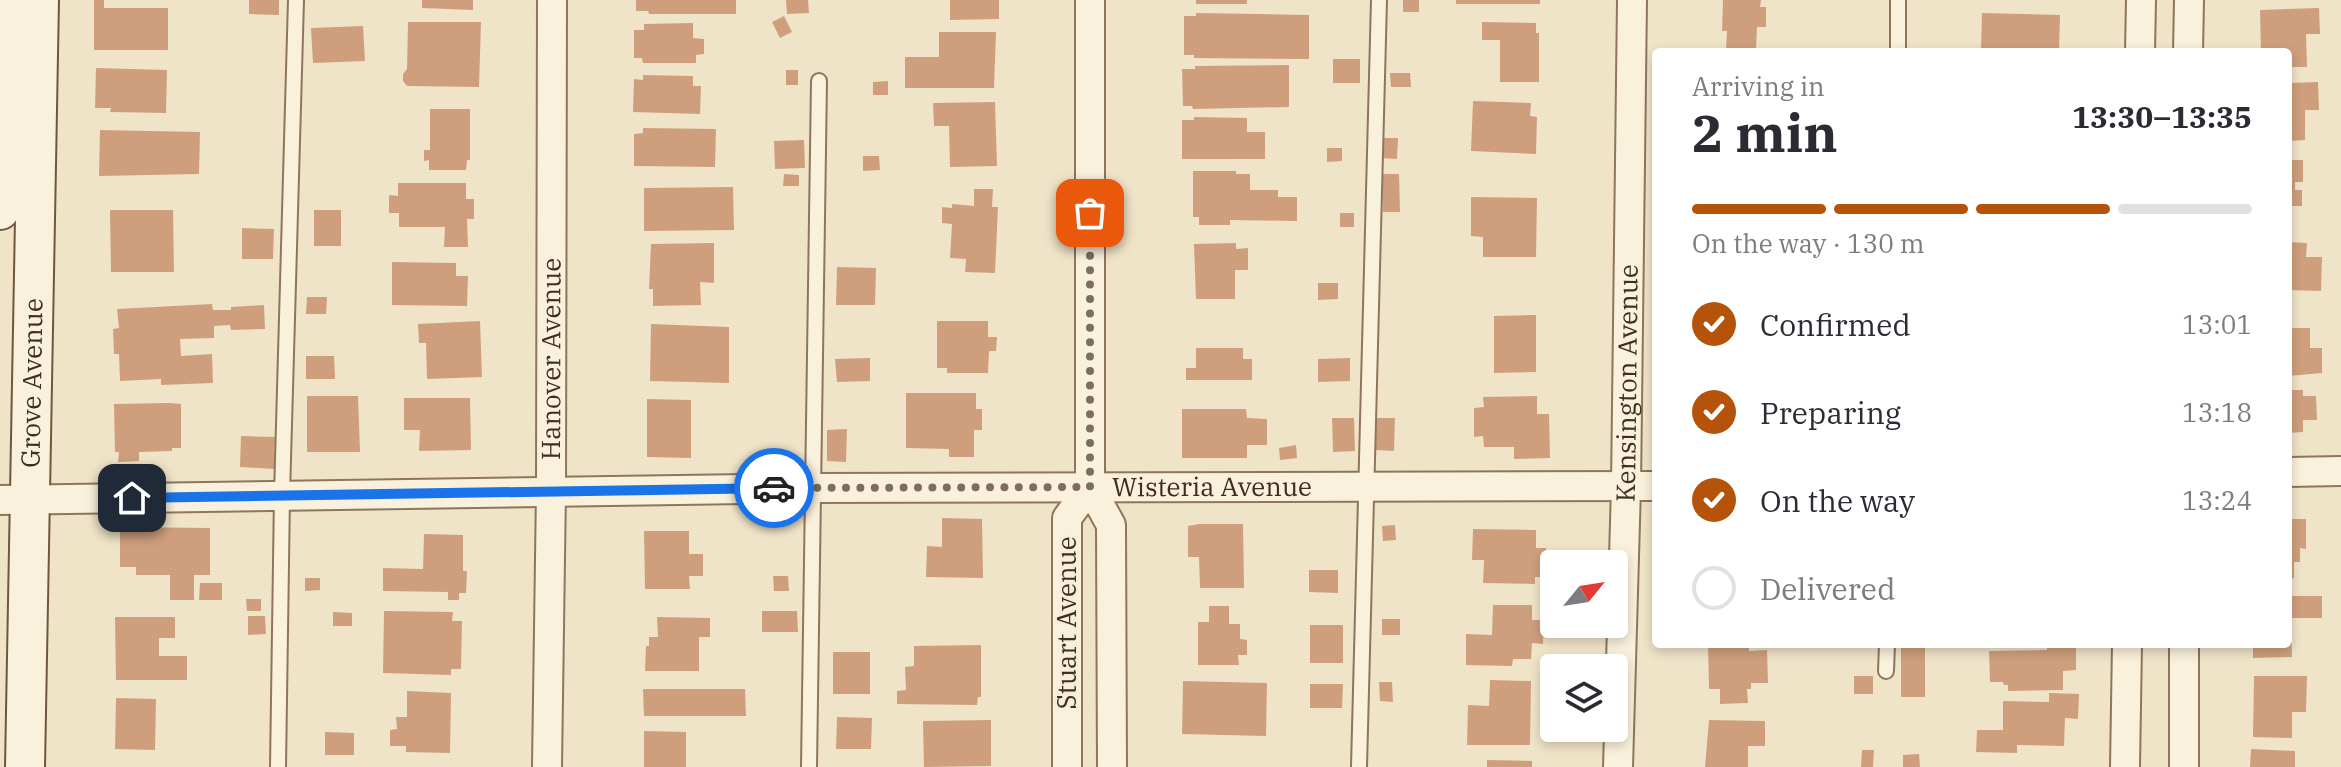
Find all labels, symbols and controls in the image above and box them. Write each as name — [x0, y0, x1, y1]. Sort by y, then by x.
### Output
text: Arriving in — [1692, 69, 1825, 103]
text: 13:30–13:35 — [2072, 97, 2252, 136]
text: 2 min — [1692, 99, 1838, 166]
pin — [1056, 179, 1124, 247]
icon: bag — [1068, 191, 1112, 235]
text: On the way · 130 m — [1692, 226, 1925, 260]
street label: Hanover Avenue — [533, 258, 567, 460]
street label: Kensington Avenue — [1608, 264, 1645, 503]
street label: Grove Avenue — [12, 298, 50, 468]
icon: check — [1692, 302, 1736, 346]
text: Confirmed — [1760, 305, 1911, 344]
text: 13:01 — [2182, 307, 2252, 341]
icon: check — [1692, 390, 1736, 434]
text: Preparing — [1760, 393, 1901, 432]
text: 13:18 — [2182, 395, 2252, 429]
courier — [734, 448, 814, 528]
pin — [98, 464, 166, 532]
icon: car — [752, 466, 796, 510]
street label: Wisteria Avenue — [1112, 469, 1312, 503]
icon: home — [110, 476, 154, 520]
icon: check — [1692, 478, 1736, 522]
text: On the way — [1760, 481, 1915, 520]
text: 13:24 — [2182, 483, 2252, 517]
street label: Stuart Avenue — [1049, 536, 1083, 710]
north arrow — [1540, 550, 1628, 638]
map controls — [1540, 550, 1628, 742]
text: Delivered — [1760, 569, 1895, 608]
button: layers — [1540, 654, 1628, 742]

